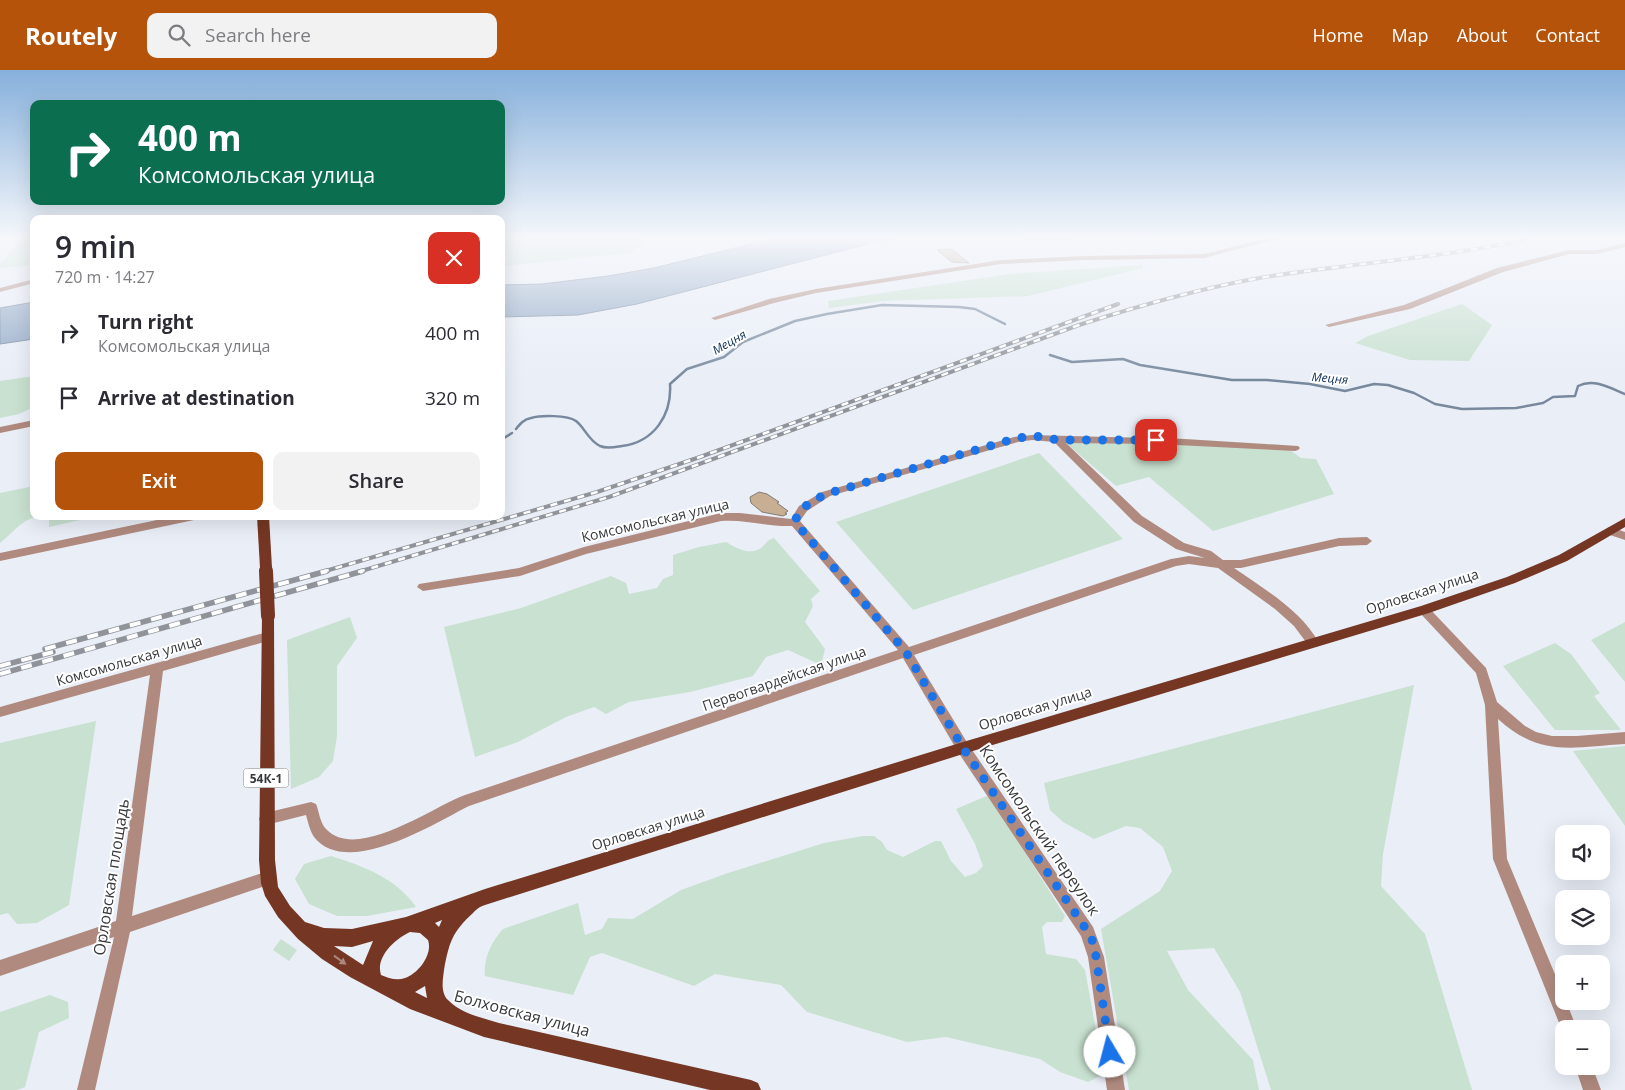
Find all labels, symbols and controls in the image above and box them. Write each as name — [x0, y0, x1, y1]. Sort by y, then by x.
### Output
search box — [147, 13, 497, 58]
text: Routely — [25, 19, 117, 52]
icon: search — [165, 21, 193, 49]
text: Search here — [205, 22, 311, 48]
text: Home — [1313, 23, 1363, 47]
text: Map — [1391, 23, 1429, 47]
text: About — [1457, 23, 1507, 47]
text: Contact — [1535, 23, 1600, 47]
text: 400 m — [138, 114, 242, 161]
icon: right — [55, 120, 120, 185]
text: Комсомольская улица — [138, 159, 375, 189]
text: 9 min — [55, 226, 136, 267]
button: close — [428, 232, 480, 284]
text: 720 m · 14:27 — [55, 266, 155, 288]
text: Turn right — [98, 309, 193, 335]
icon: right — [55, 319, 83, 347]
text: 400 m — [425, 320, 480, 346]
water label: Мецня — [709, 325, 749, 359]
text: Комсомольская улица — [98, 335, 270, 357]
water label: Мецня — [1311, 368, 1349, 388]
icon: arrive — [55, 384, 83, 412]
text: Arrive at destination — [98, 385, 295, 411]
text: 320 m — [425, 385, 480, 411]
pin — [1135, 419, 1177, 461]
icon: arrive — [1142, 426, 1170, 454]
button: Exit — [55, 452, 263, 510]
button: Share — [273, 452, 480, 510]
street label: Комсомольская улица — [579, 494, 731, 546]
street label: Орловская улица — [1363, 564, 1481, 618]
street label: Комсомольская улица — [54, 630, 204, 690]
street label: Первогвардейская улица — [700, 641, 868, 715]
street label: Орловская улица — [976, 682, 1094, 734]
street label: Комсомольский переулок — [975, 740, 1106, 920]
road number: 54К-1 — [244, 768, 288, 788]
street label: Орловская площадь — [88, 797, 134, 957]
street label: Орловская улица — [589, 802, 707, 854]
map controls — [1555, 825, 1610, 1075]
button: sound — [1555, 825, 1610, 880]
button: layers — [1555, 890, 1610, 945]
one-way arrow — [333, 955, 347, 965]
button: + — [1555, 955, 1610, 1010]
street label: Болховская улица — [452, 984, 592, 1042]
button: − — [1555, 1020, 1610, 1075]
position arrow — [1083, 1025, 1135, 1077]

